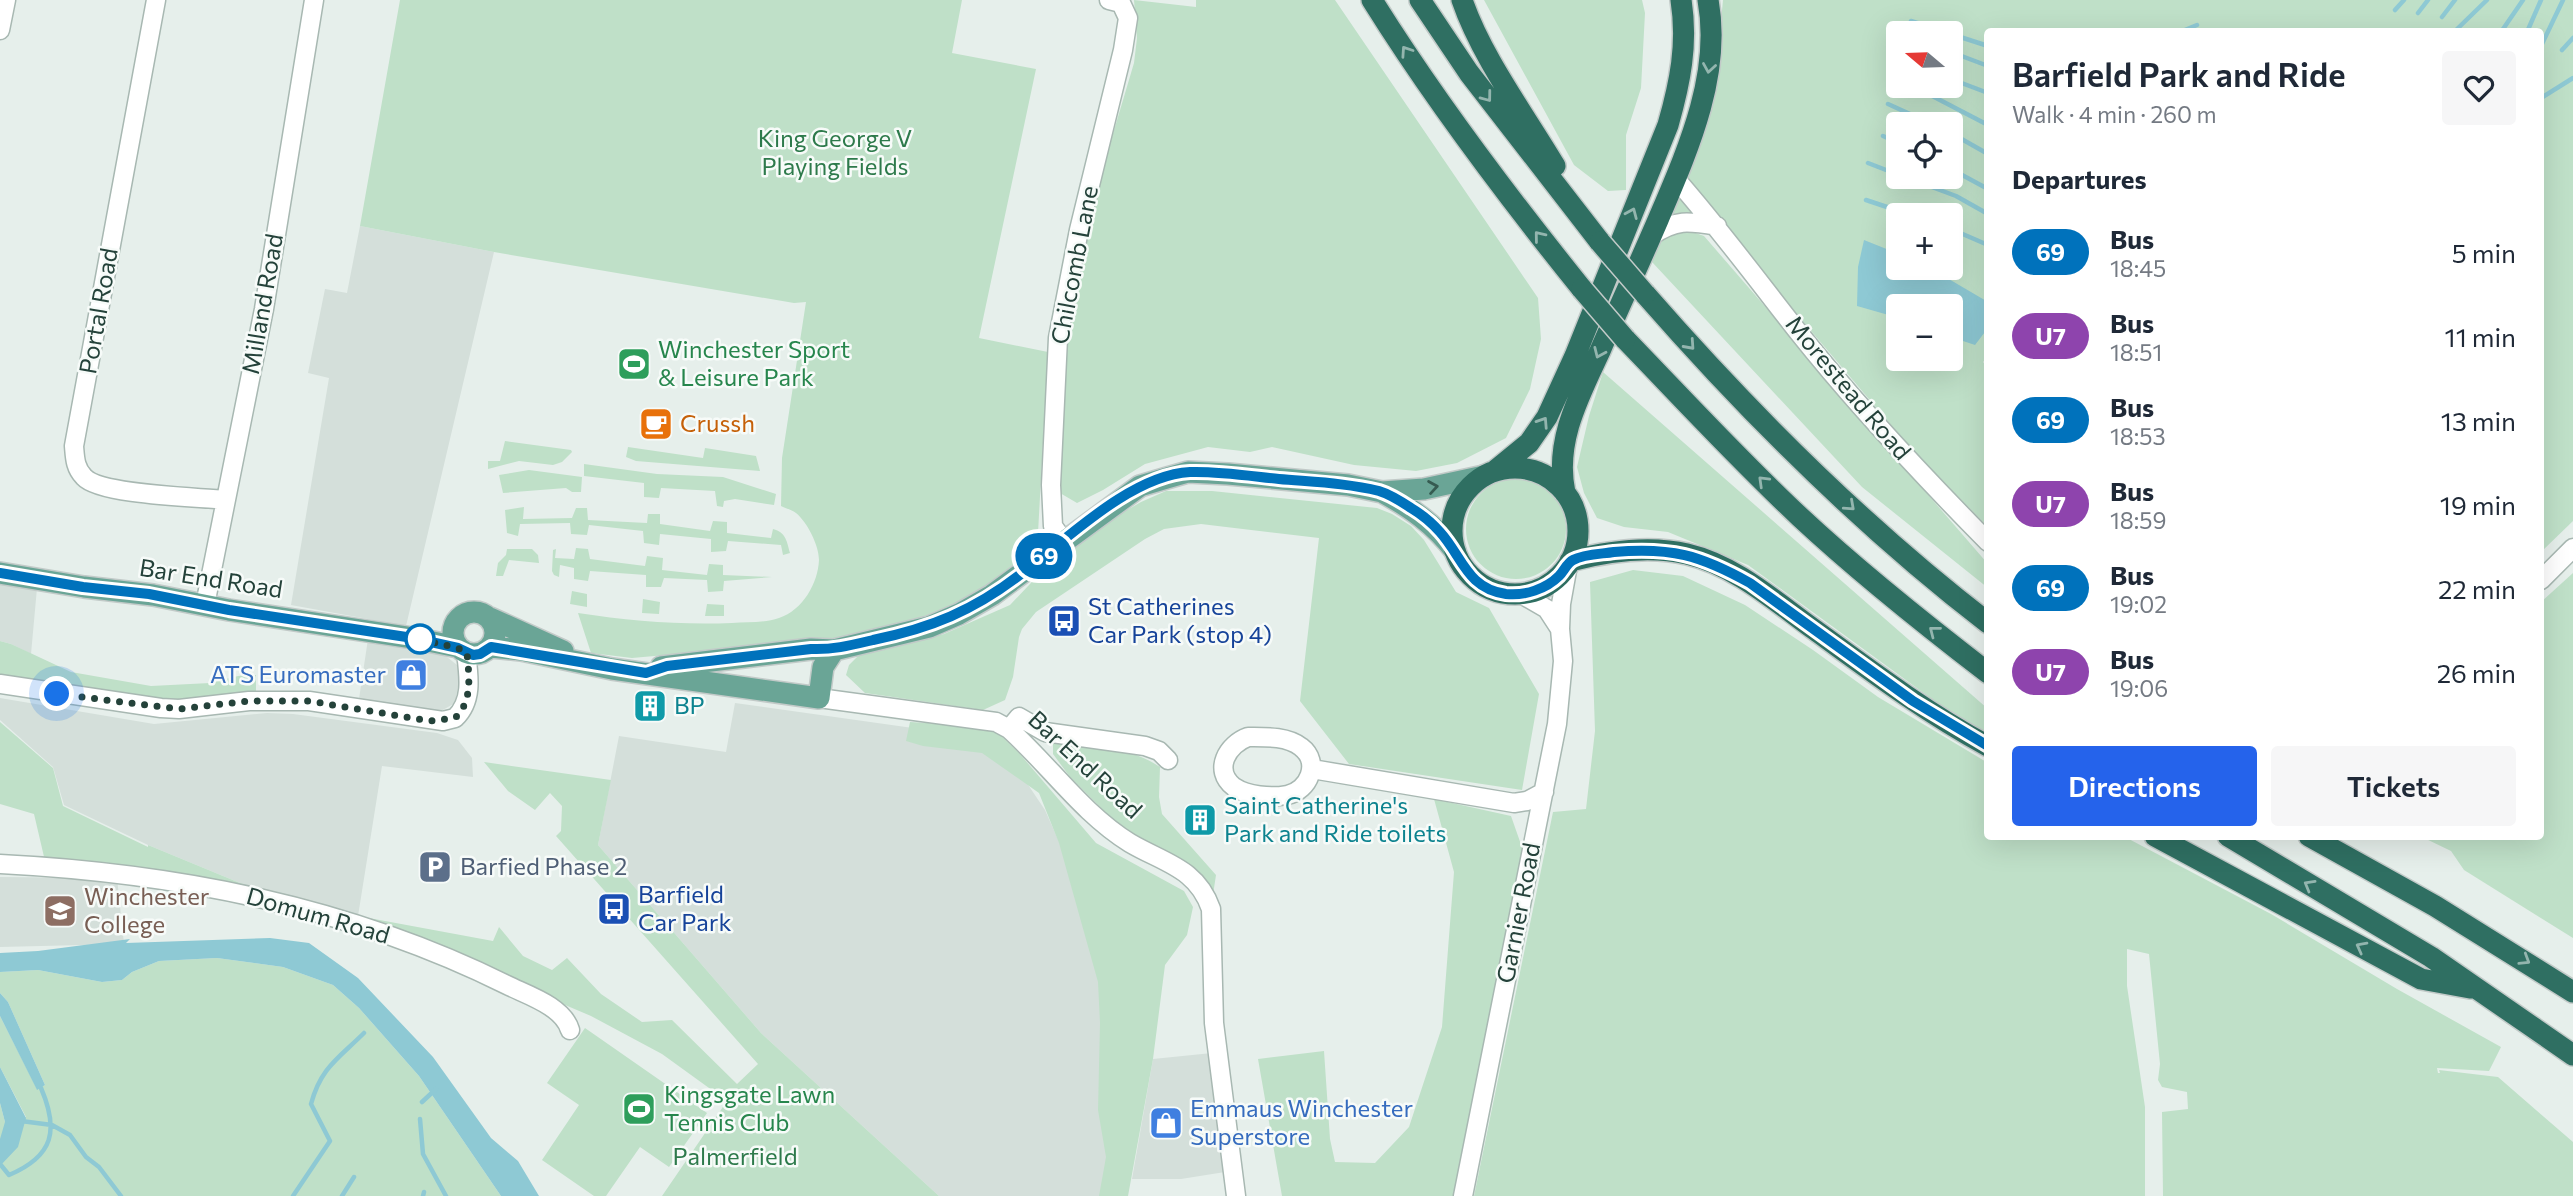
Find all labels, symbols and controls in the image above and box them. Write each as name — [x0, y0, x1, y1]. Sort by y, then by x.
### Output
north arrow — [1886, 21, 1964, 98]
map controls — [1886, 21, 1963, 371]
one-way arrow — [1402, 46, 1414, 59]
button: heart — [2442, 51, 2516, 125]
text: Barfield Park and Ride — [2012, 53, 2346, 94]
one-way arrow — [1702, 62, 1717, 74]
one-way arrow — [1478, 89, 1491, 102]
text: Walk · 4 min · 260 m — [2012, 100, 2217, 128]
button: locate — [1886, 112, 1963, 189]
park label: King George V Playing Fields — [758, 123, 912, 180]
text: Departures — [2012, 163, 2147, 194]
street label: Chilcomb Lane — [1044, 183, 1103, 347]
button: + — [1886, 203, 1963, 280]
one-way arrow — [1624, 207, 1638, 220]
text: Bus — [2110, 223, 2154, 254]
street label: Milland Road — [235, 231, 288, 376]
one-way arrow — [1535, 231, 1547, 244]
text: 69 — [2036, 237, 2065, 266]
text: 5 min — [2452, 237, 2516, 268]
street label: Portal Road — [72, 245, 123, 376]
text: 18:45 — [2110, 254, 2166, 282]
button: − — [1886, 294, 1963, 371]
text: Bus — [2110, 307, 2154, 338]
street label: Morestead Road — [1780, 309, 1918, 465]
text: U7 — [2035, 321, 2066, 350]
text: 11 min — [2445, 321, 2516, 352]
place label: Winchester Sport & Leisure Park — [658, 334, 850, 391]
one-way arrow — [1682, 337, 1694, 350]
text: 18:51 — [2110, 338, 2162, 366]
sports icon: Winchester Sport & Leisure Park — [615, 345, 653, 383]
one-way arrow — [1593, 346, 1607, 358]
text: Bus — [2110, 391, 2154, 422]
cafe icon: Crussh — [637, 405, 675, 443]
text: 69 — [2036, 405, 2065, 434]
text: 13 min — [2441, 405, 2516, 436]
place label: Crussh — [680, 408, 755, 437]
one-way arrow — [1535, 416, 1548, 429]
text: 18:53 — [2110, 422, 2166, 450]
text: Bus — [2110, 475, 2154, 506]
one-way arrow — [1758, 477, 1771, 490]
one-way arrow — [1427, 480, 1439, 495]
text: U7 — [2035, 489, 2066, 518]
text: 19 min — [2440, 489, 2516, 520]
one-way arrow — [1842, 498, 1855, 511]
text: 18:59 — [2110, 506, 2166, 534]
line badge: 69 — [1012, 533, 1076, 579]
text: 69 — [1029, 541, 1059, 570]
street label: Bar End Road — [137, 552, 285, 603]
text: Bus — [2110, 559, 2154, 590]
text: 69 — [2036, 573, 2065, 602]
text: 22 min — [2438, 573, 2516, 604]
text: 19:02 — [2110, 590, 2167, 618]
place label: St Catherines Car Park (stop 4) — [1088, 591, 1272, 648]
bus stop icon: St Catherines Car Park (stop 4) — [1045, 602, 1083, 640]
unlabelled marker — [405, 624, 435, 654]
one-way arrow — [1929, 627, 1942, 640]
text: Bus — [2110, 643, 2154, 674]
shop icon: ATS Euromaster — [392, 656, 430, 694]
text: U7 — [2035, 657, 2066, 686]
text: 26 min — [2437, 657, 2516, 688]
place label: ATS Euromaster — [210, 659, 386, 688]
text: 19:06 — [2110, 674, 2168, 702]
your location — [39, 676, 74, 711]
building icon: BP — [631, 687, 669, 725]
place label: BP — [674, 690, 705, 719]
street label: Bar End Road — [1023, 704, 1149, 824]
button: Directions — [2012, 746, 2257, 826]
button: Tickets — [2271, 746, 2516, 826]
place label: Saint Catherine's Park and Ride toilets — [1224, 790, 1446, 847]
building icon: Saint Catherine's Park and Ride toilets — [1181, 801, 1219, 839]
street label: Garnier Road — [1490, 840, 1545, 985]
parking icon: Barfied Phase 2 — [416, 848, 454, 886]
place label: Barfied Phase 2 — [460, 851, 627, 880]
place label: Barfield Car Park — [638, 879, 731, 936]
street label: Domum Road — [243, 880, 394, 949]
one-way arrow — [2304, 880, 2317, 893]
place label: Winchester College — [84, 881, 210, 938]
bus stop icon: Barfield Car Park — [595, 890, 633, 928]
school or university icon: Winchester College — [41, 892, 79, 930]
one-way arrow — [2356, 942, 2368, 955]
one-way arrow — [2517, 952, 2530, 965]
place label: Kingsgate Lawn Tennis Club — [664, 1079, 835, 1136]
sports icon: Kingsgate Lawn Tennis Club — [620, 1090, 658, 1128]
place label: Emmaus Winchester Superstore — [1190, 1093, 1413, 1150]
shop icon: Emmaus Winchester Superstore — [1147, 1104, 1185, 1142]
park label: Palmerfield — [672, 1141, 798, 1170]

